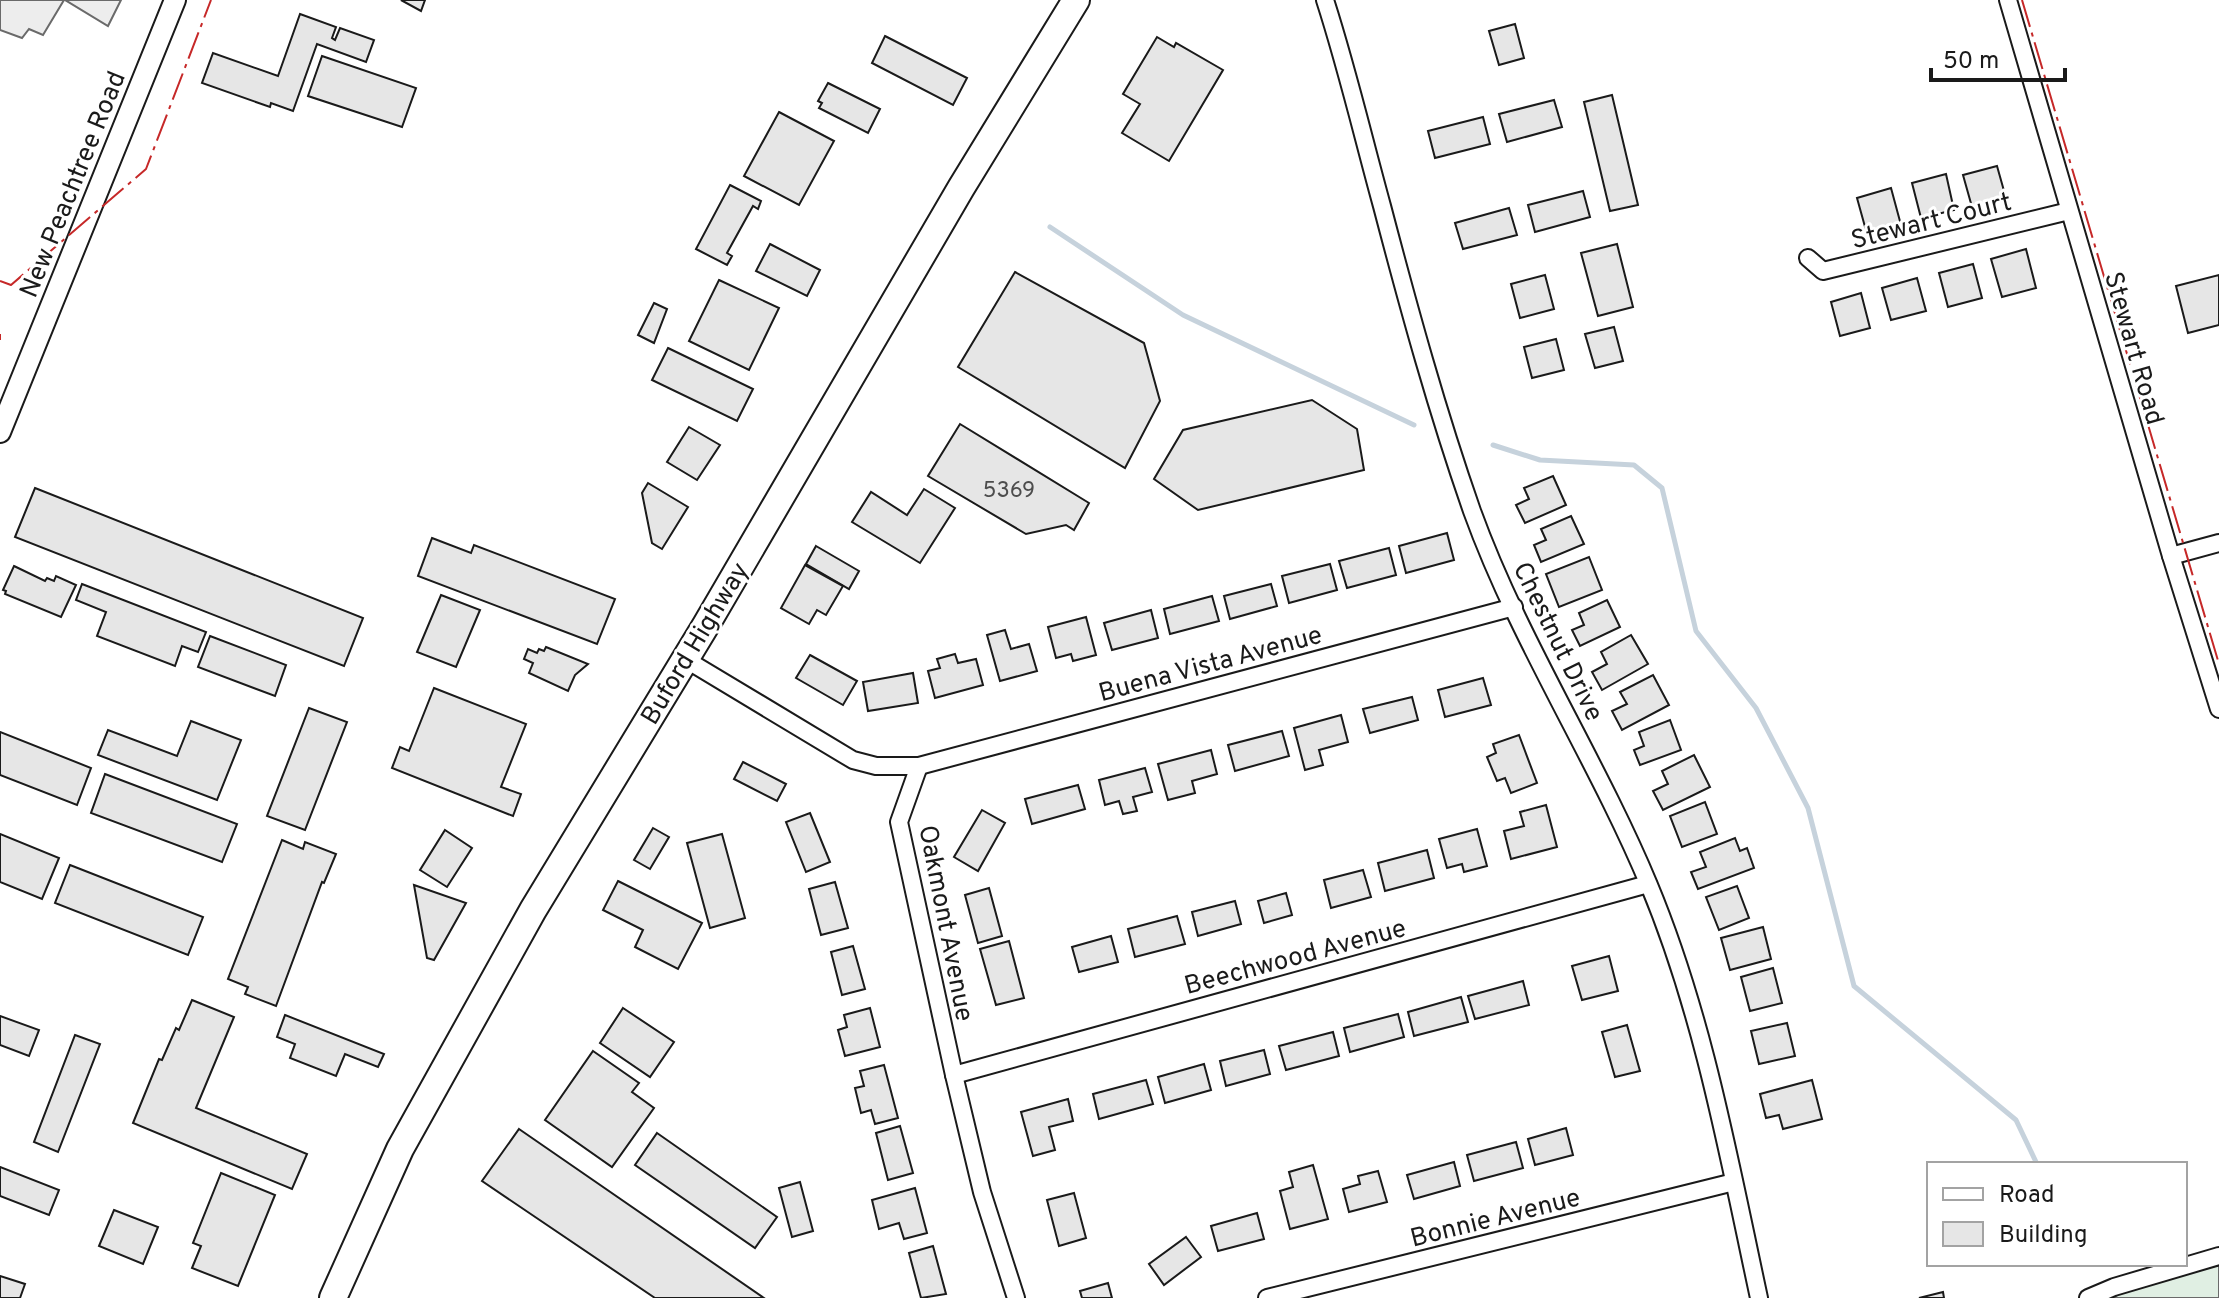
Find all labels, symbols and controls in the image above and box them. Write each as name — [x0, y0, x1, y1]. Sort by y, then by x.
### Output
scale bar — [1931, 32, 2065, 82]
text: 50 m — [1943, 47, 1999, 77]
street label: New Peachtree Road — [14, 67, 135, 303]
street label: Stewart Court — [1848, 187, 2015, 258]
street label: Stewart Road — [2095, 268, 2170, 429]
house number: 5369 — [983, 478, 1035, 505]
street label: Buford Highway — [635, 557, 758, 732]
street label: Chestnut Drive — [1504, 557, 1610, 727]
street label: Buena Vista Avenue — [1095, 620, 1326, 711]
street label: Oakmont Avenue — [909, 823, 980, 1024]
street label: Beechwood Avenue — [1181, 913, 1410, 1004]
legend — [1927, 1162, 2187, 1266]
text: Road — [1999, 1181, 2055, 1211]
street label: Bonnie Avenue — [1407, 1182, 1584, 1256]
text: Building — [1999, 1221, 2088, 1251]

